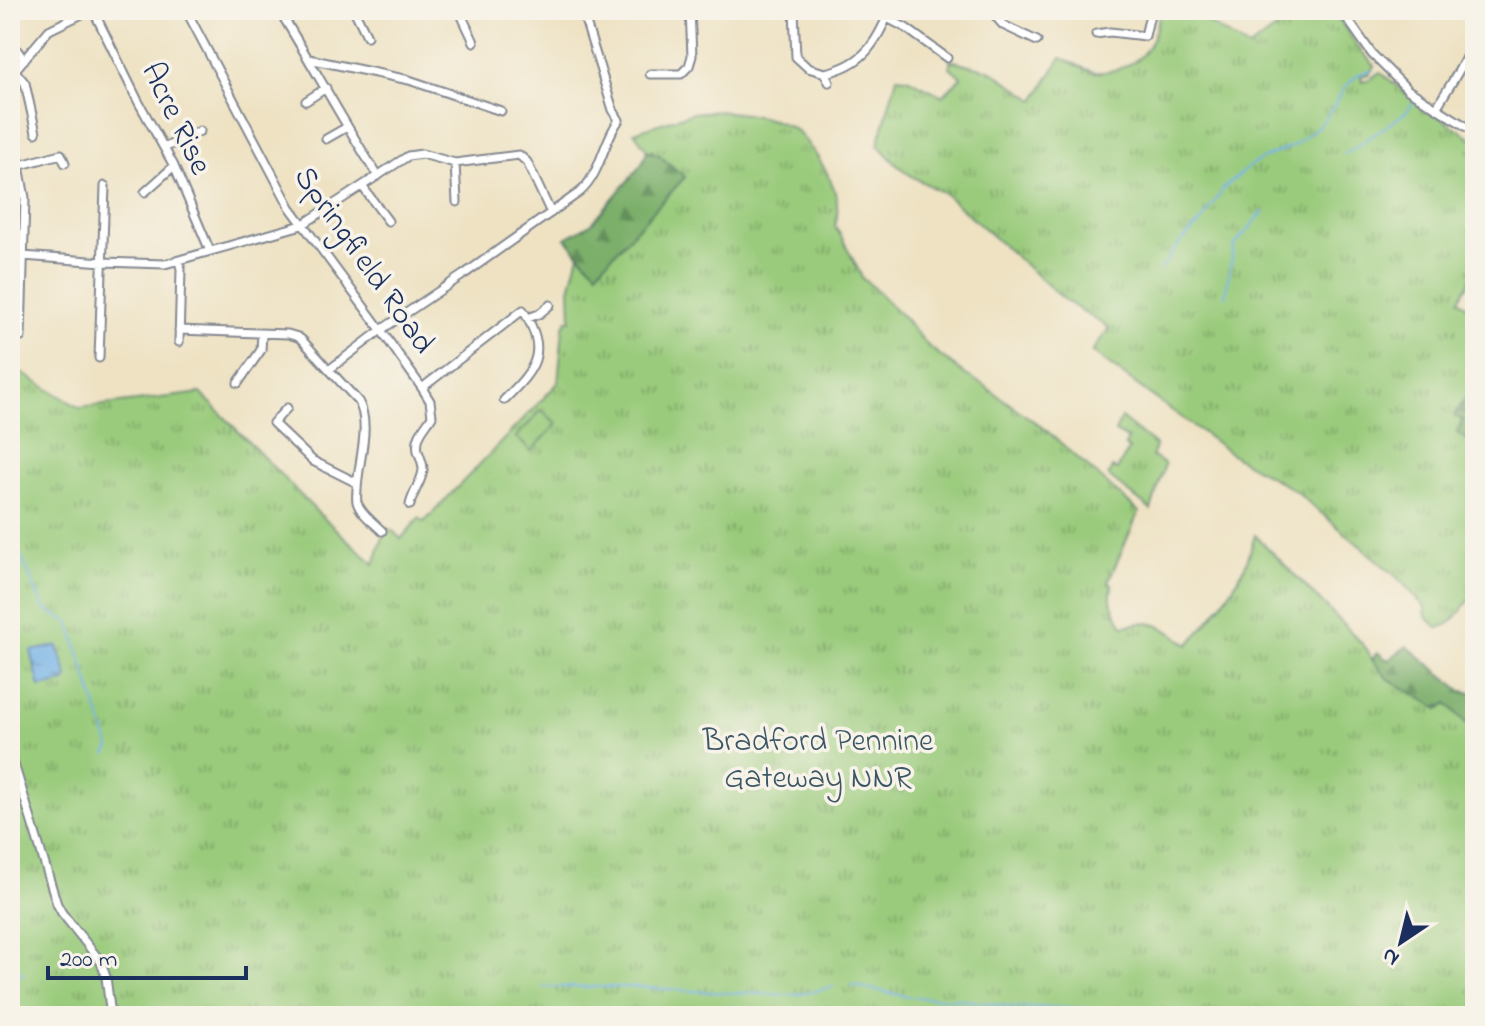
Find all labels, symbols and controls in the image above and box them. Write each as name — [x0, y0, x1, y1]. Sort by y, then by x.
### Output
street label: Acre Rise — [128, 55, 223, 184]
street label: Springfield Road — [281, 158, 445, 364]
park label: Bradford Pennine Gateway NNR — [702, 719, 934, 803]
north arrow — [1361, 902, 1441, 982]
scale bar — [48, 930, 246, 980]
text: N — [1376, 939, 1407, 973]
text: 200 m — [60, 943, 117, 978]

